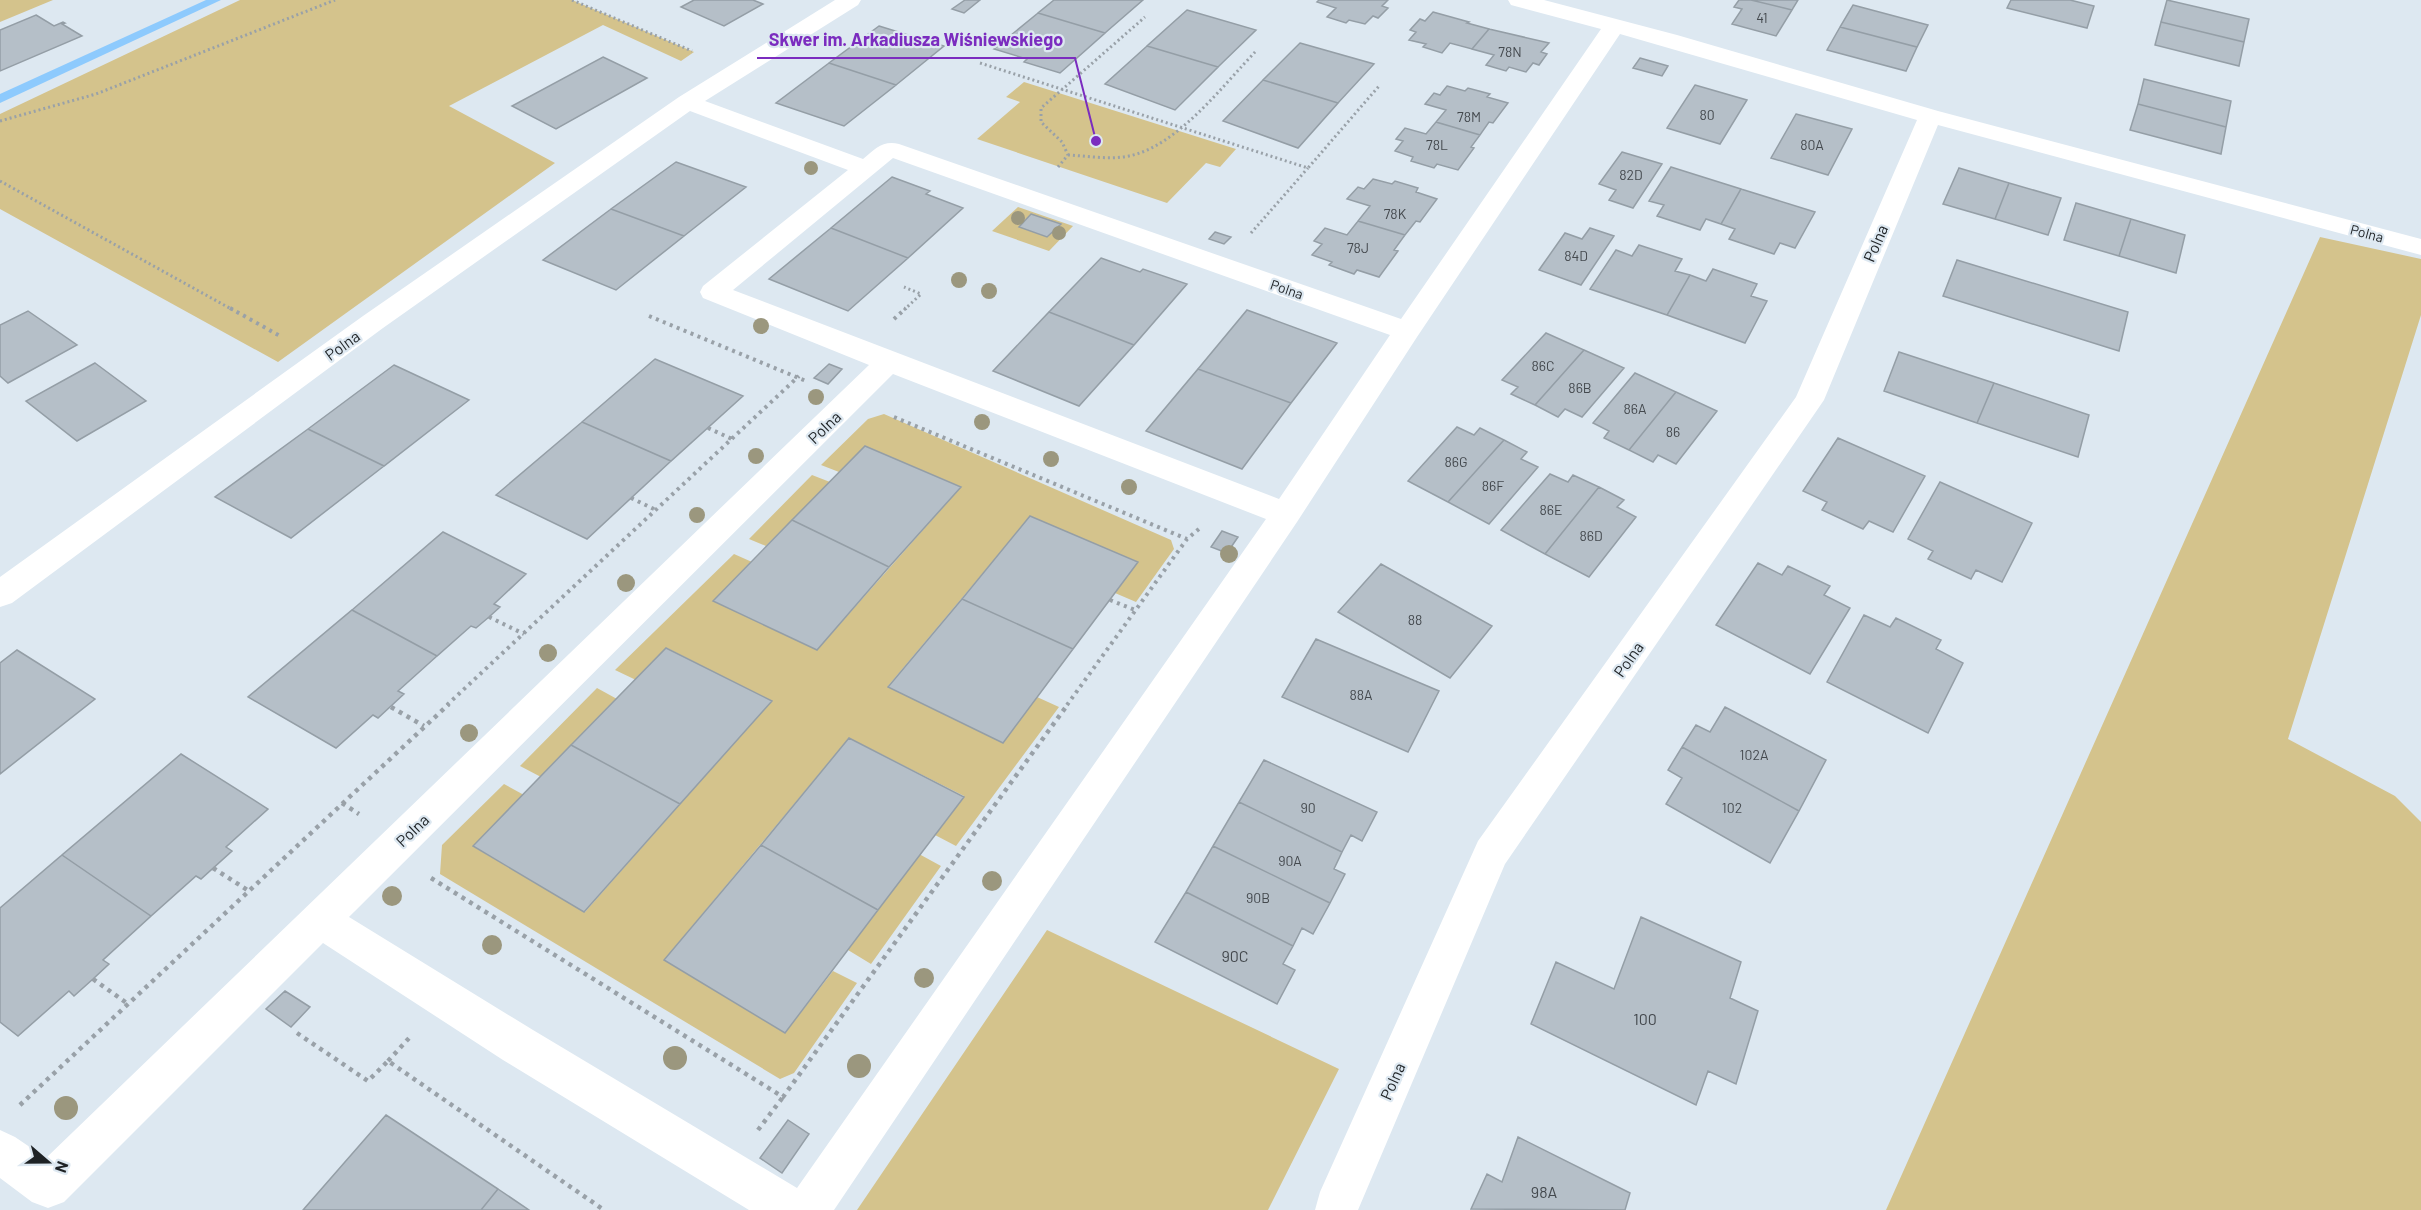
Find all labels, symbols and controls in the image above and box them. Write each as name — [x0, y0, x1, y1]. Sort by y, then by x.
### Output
house number: 41 — [1756, 9, 1768, 26]
callout: Skwer im. Arkadiusza Wiśniewskiego — [757, 22, 1075, 58]
text: Skwer im. Arkadiusza Wiśniewskiego — [769, 28, 1063, 50]
house number: 78N — [1498, 43, 1522, 60]
house number: 80 — [1699, 106, 1715, 123]
house number: 78M — [1457, 108, 1481, 125]
house number: 78L — [1426, 136, 1448, 153]
house number: 80A — [1800, 136, 1824, 153]
house number: 82D — [1619, 166, 1643, 183]
house number: 78K — [1384, 205, 1407, 222]
street label: Polna — [2349, 220, 2385, 246]
street label: Polna — [1859, 222, 1891, 264]
house number: 78J — [1347, 239, 1369, 256]
house number: 84D — [1564, 247, 1588, 264]
street label: Polna — [1268, 275, 1306, 303]
street label: Polna — [321, 326, 363, 364]
house number: 86C — [1531, 357, 1555, 374]
house number: 86B — [1568, 379, 1592, 396]
house number: 86A — [1623, 400, 1647, 417]
street label: Polna — [804, 407, 844, 447]
house number: 86 — [1666, 423, 1680, 440]
house number: 86G — [1444, 453, 1468, 470]
house number: 86F — [1482, 477, 1504, 494]
house number: 86E — [1540, 501, 1562, 518]
house number: 86D — [1579, 527, 1603, 544]
house number: 88 — [1408, 611, 1422, 628]
street label: Polna — [1609, 638, 1647, 680]
house number: 88A — [1349, 686, 1373, 703]
house number: 102A — [1740, 746, 1769, 763]
house number: 90 — [1300, 799, 1316, 816]
house number: 102 — [1722, 799, 1742, 816]
street label: Polna — [392, 810, 432, 850]
house number: 90A — [1278, 852, 1302, 869]
house number: 90B — [1246, 889, 1270, 906]
house number: 90C — [1221, 946, 1249, 965]
house number: 100 — [1633, 1009, 1657, 1028]
street label: Polna — [1376, 1060, 1408, 1102]
north arrow — [18, 1132, 78, 1192]
text: N — [52, 1159, 73, 1176]
house number: 98A — [1531, 1182, 1557, 1201]

